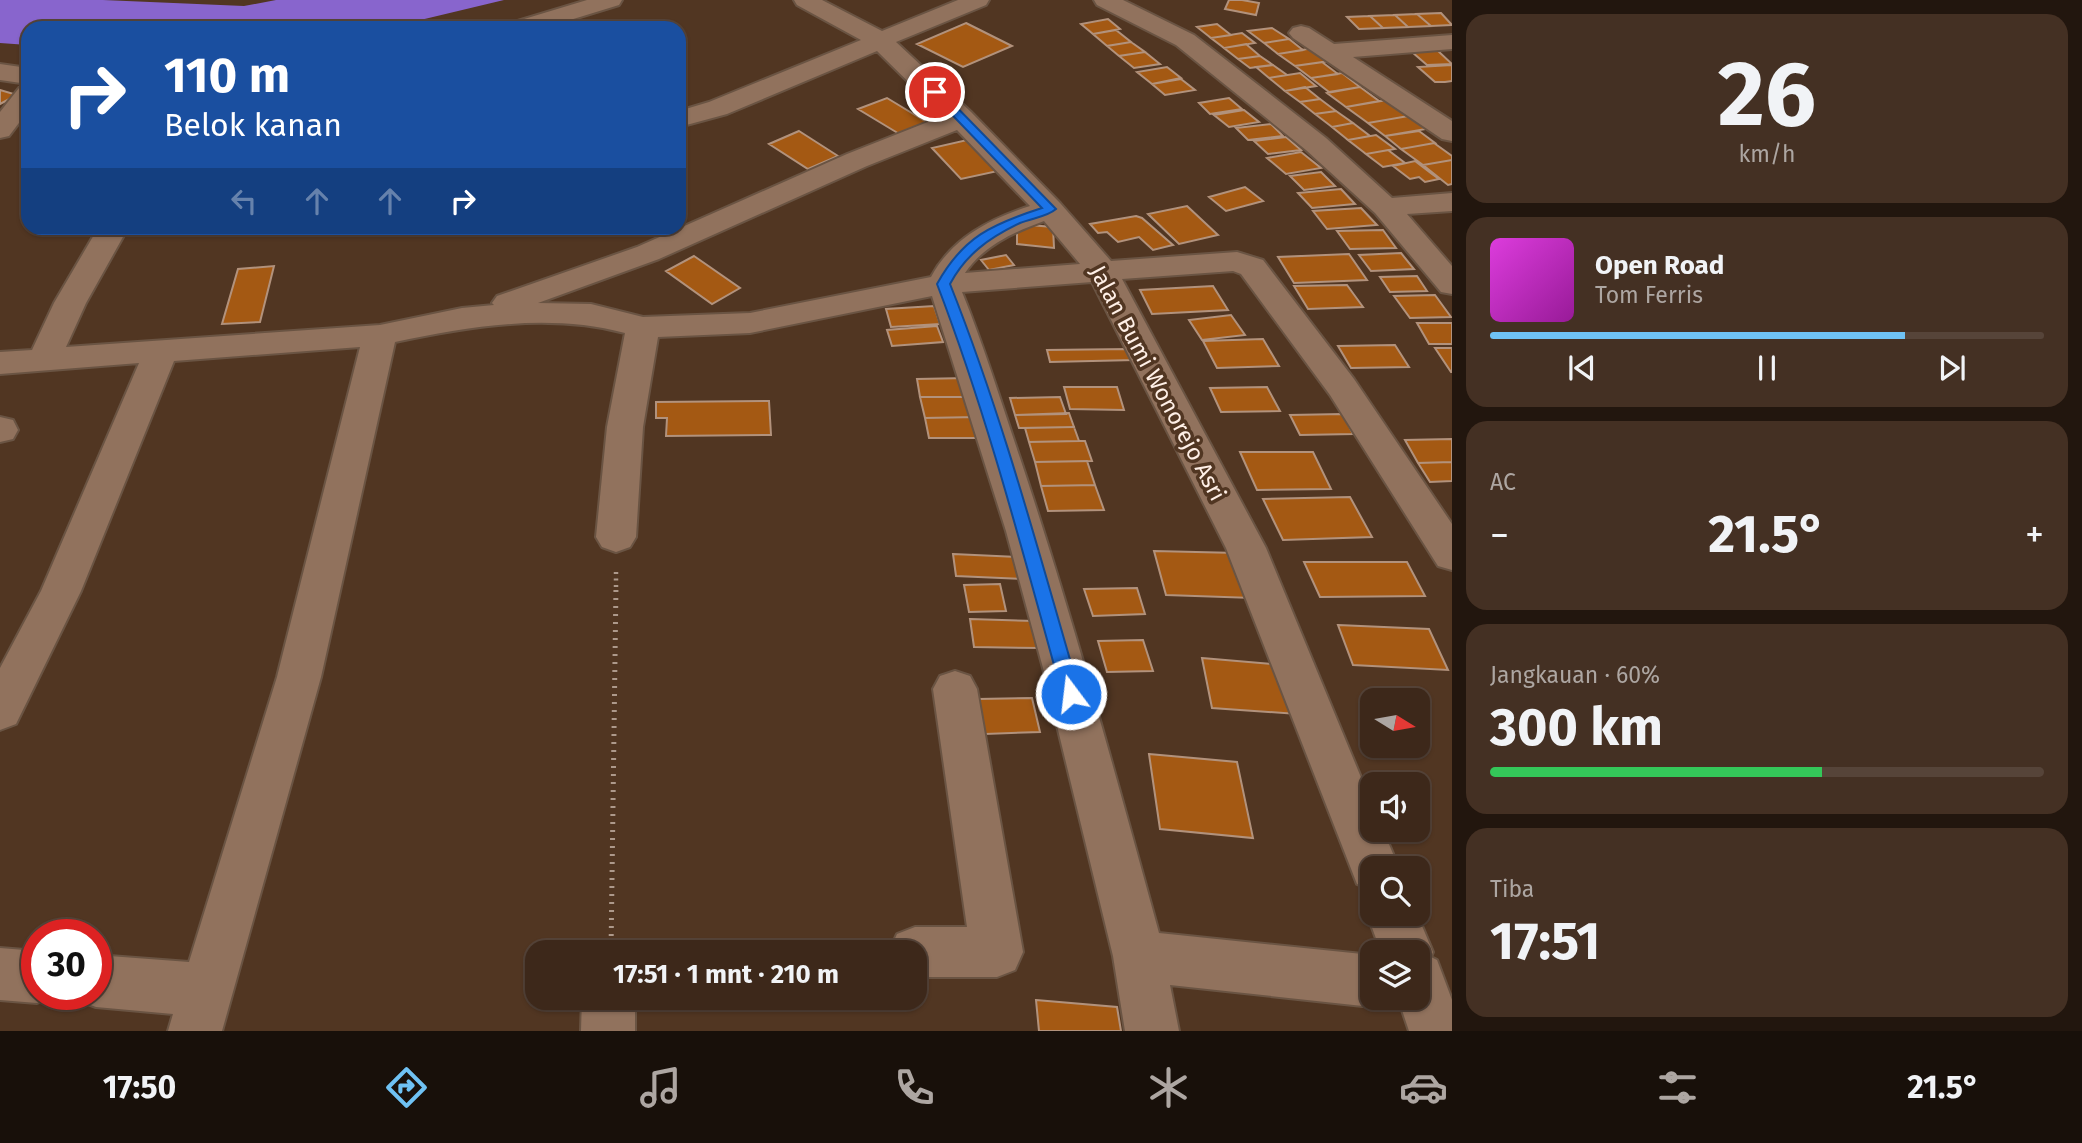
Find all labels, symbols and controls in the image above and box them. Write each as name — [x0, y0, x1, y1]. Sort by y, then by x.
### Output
text: 26 — [1718, 40, 1816, 149]
text: 110 m — [164, 46, 290, 105]
icon: right — [49, 49, 140, 140]
pin — [905, 62, 965, 122]
icon: arrive — [916, 73, 954, 111]
text: Belok kanan — [164, 106, 342, 144]
text: km/h — [1739, 140, 1795, 168]
icon: left — [225, 182, 263, 220]
icon: ahead — [298, 182, 336, 220]
icon: ahead — [371, 182, 409, 220]
icon: right — [444, 182, 482, 220]
text: Open Road — [1595, 250, 1724, 281]
street label: Jalan Bumi Wonorejo Asri — [1084, 260, 1232, 506]
text: Tom Ferris — [1595, 281, 1703, 309]
icon: previous — [1563, 349, 1601, 387]
icon: pause — [1748, 349, 1786, 387]
icon: next — [1933, 349, 1971, 387]
text: AC — [1490, 468, 1516, 496]
text: 21.5° — [1708, 503, 1826, 566]
text: − — [1490, 512, 1509, 558]
text: + — [2025, 512, 2044, 558]
position arrow — [1034, 657, 1108, 731]
text: Jangkauan · 60% — [1490, 661, 1660, 689]
north arrow — [1360, 688, 1430, 758]
map controls — [1360, 688, 1430, 1010]
text: 300 km — [1490, 696, 1663, 759]
button: sound — [1360, 772, 1430, 842]
button: search — [1360, 856, 1430, 926]
text: Tiba — [1490, 875, 1534, 903]
text: 17:51 — [1490, 910, 1600, 973]
speed limit sign: 30 — [21, 919, 112, 1010]
button: layers — [1360, 940, 1430, 1010]
text: 17:51 · 1 mnt · 210 m — [613, 959, 839, 990]
icon: directions — [382, 1063, 431, 1112]
icon: music — [636, 1063, 685, 1112]
icon: phone — [890, 1063, 939, 1112]
icon: climate — [1144, 1063, 1193, 1112]
icon: car — [1399, 1063, 1448, 1112]
icon: filters — [1653, 1063, 1702, 1112]
text: 17:50 — [103, 1068, 176, 1106]
text: 21.5° — [1907, 1068, 1979, 1106]

